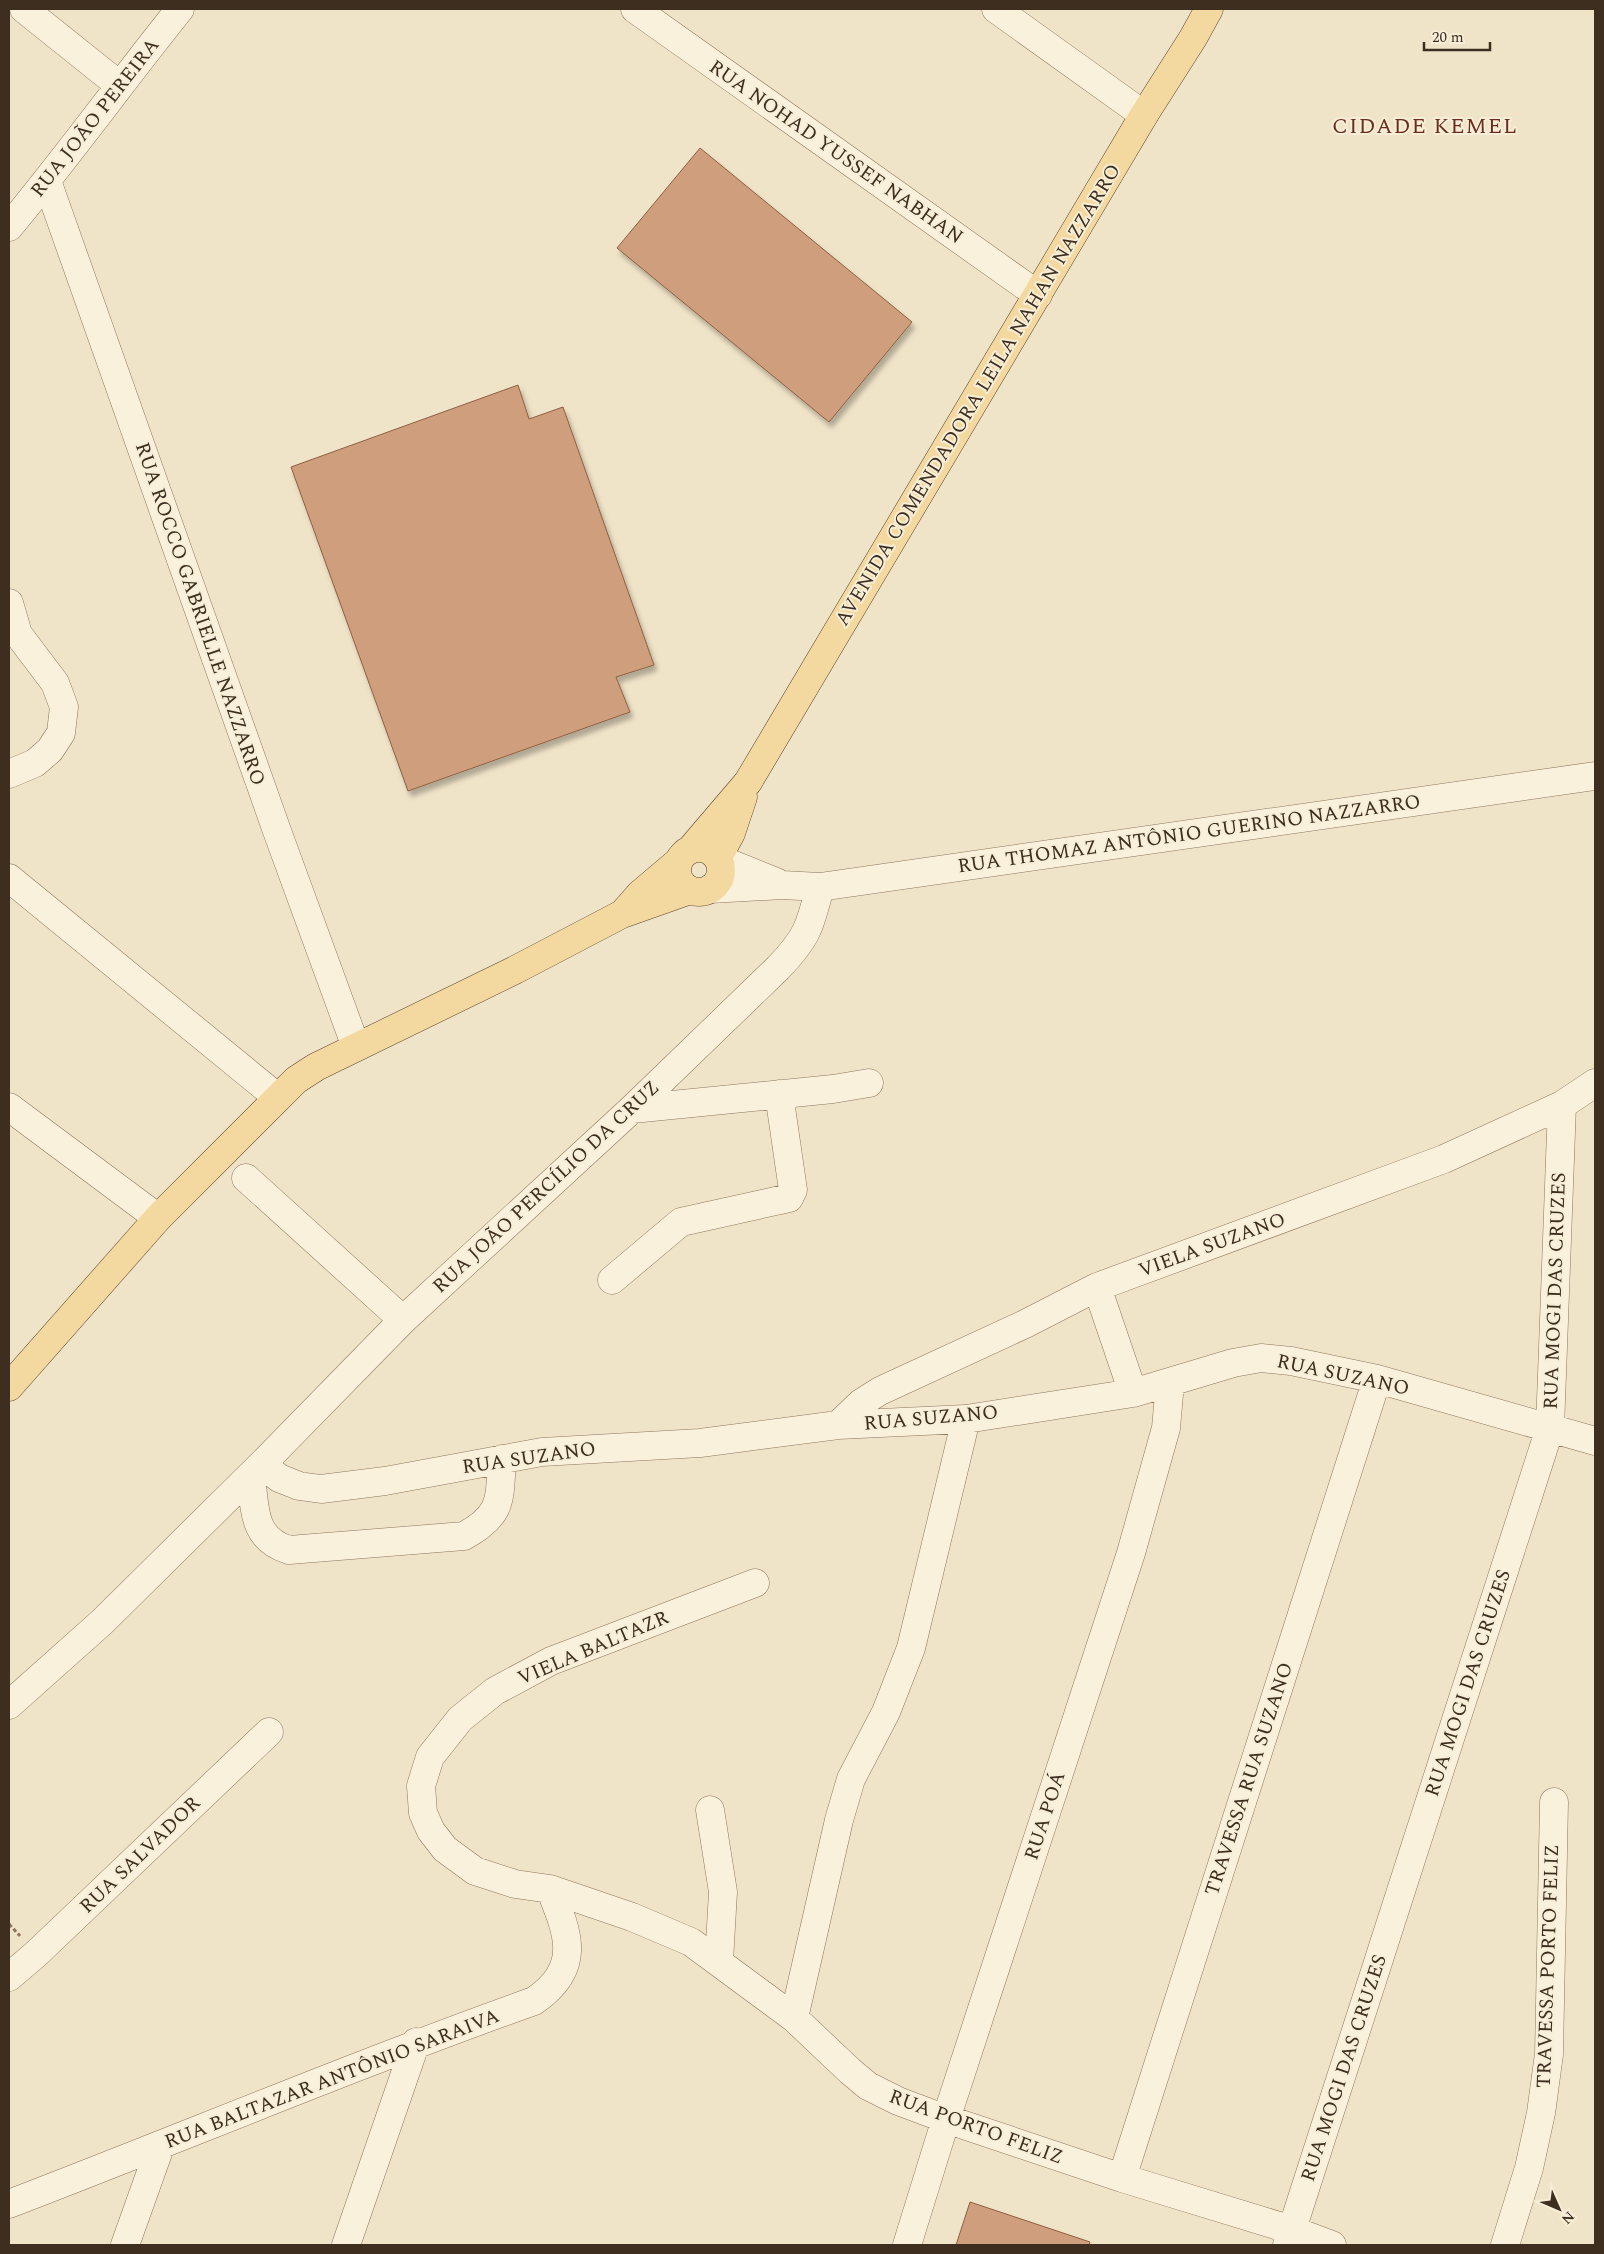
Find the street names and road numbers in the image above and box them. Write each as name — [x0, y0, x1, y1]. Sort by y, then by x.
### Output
street label: RUA JOÃO PEREIRA — [23, 32, 167, 204]
street label: RUA NOHAD YUSSEF NABHAN — [703, 52, 969, 252]
street label: AVENIDA COMENDADORA LEILA NAHAN NAZZARRO — [827, 158, 1129, 632]
street label: RUA ROCCO GABRIELLE NAZZARRO — [127, 438, 273, 790]
street label: RUA THOMAZ ANTÔNIO GUERINO NAZZARRO — [956, 787, 1422, 881]
street label: RUA JOÃO PERCÍLIO DA CRUZ — [426, 1073, 666, 1301]
street label: RUA MOGI DAS CRUZES — [1536, 1172, 1574, 1410]
street label: VIELA SUZANO — [1134, 1204, 1290, 1286]
street label: RUA SUZANO — [1274, 1346, 1412, 1404]
street label: RUA SUZANO — [863, 1397, 999, 1439]
street label: RUA SUZANO — [460, 1434, 598, 1482]
street label: RUA MOGI DAS CRUZES — [1417, 1566, 1519, 1800]
street label: VIELA BALTAZR — [513, 1602, 674, 1693]
street label: TRAVESSA RUA SUZANO — [1197, 1658, 1301, 1900]
street label: RUA POÁ — [1017, 1768, 1073, 1864]
street label: RUA SALVADOR — [73, 1789, 208, 1921]
street label: TRAVESSA PORTO FELIZ — [1529, 1844, 1567, 2088]
street label: RUA MOGI DAS CRUZES — [1293, 1951, 1395, 2185]
street label: RUA BALTAZAR ANTÔNIO SARAIVA — [160, 2001, 504, 2157]
street label: RUA PORTO FELIZ — [885, 2082, 1067, 2172]

